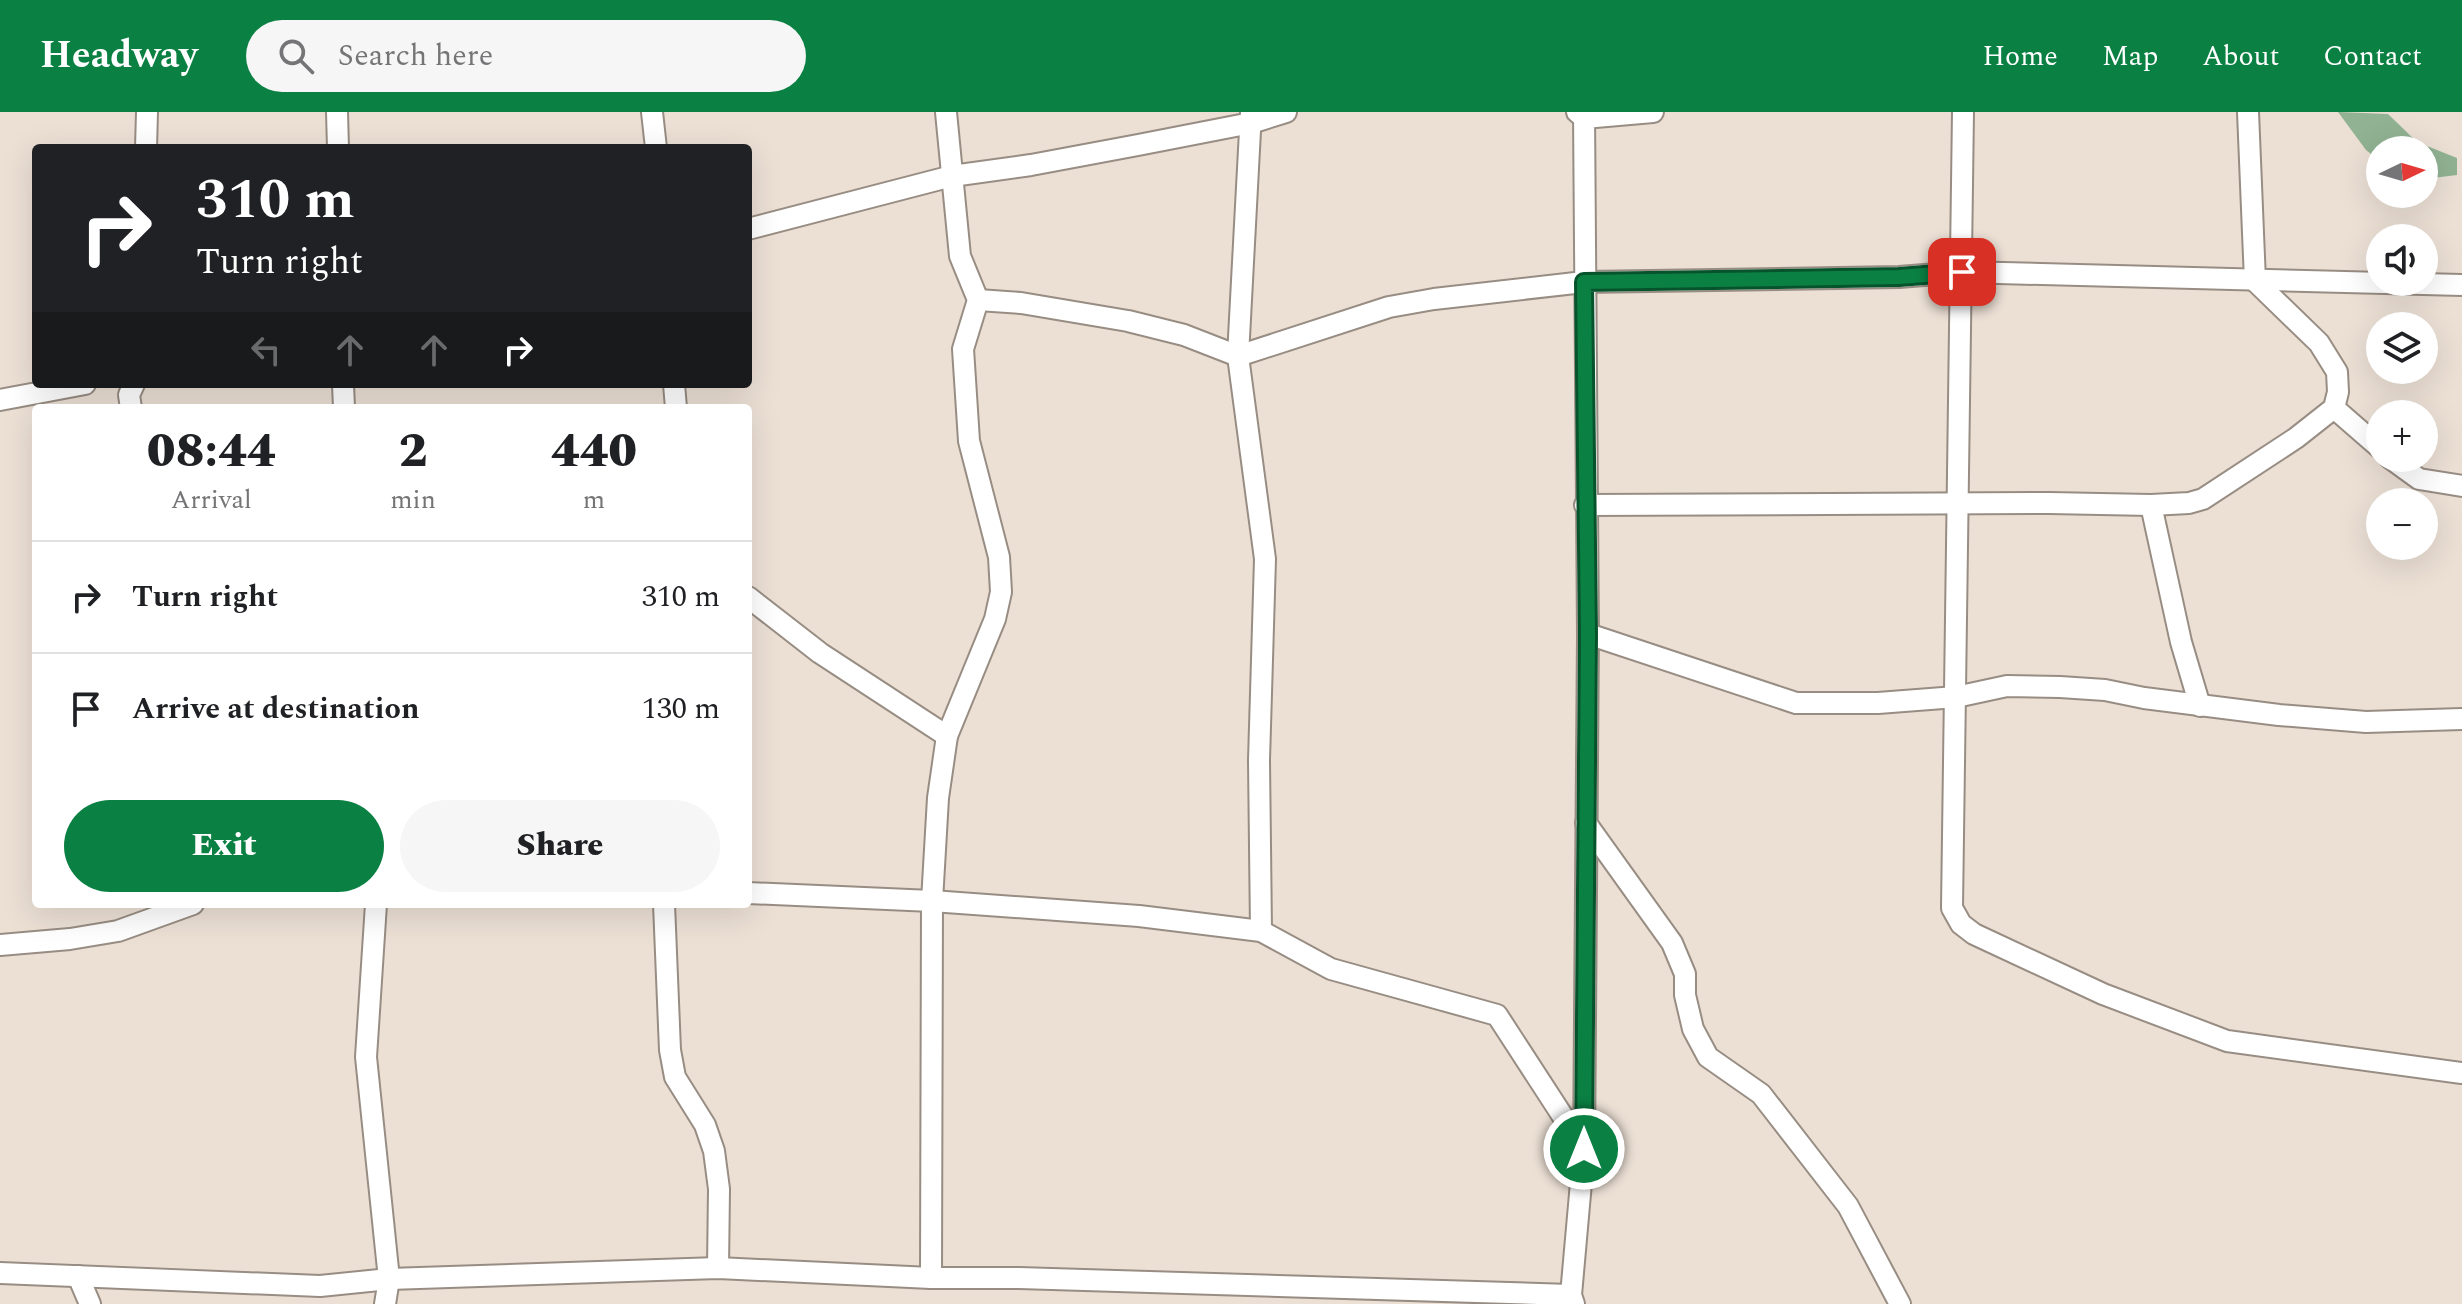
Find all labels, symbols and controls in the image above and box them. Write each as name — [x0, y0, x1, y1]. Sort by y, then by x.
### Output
search box — [246, 20, 806, 92]
text: Headway — [40, 27, 198, 85]
text: Search here — [338, 33, 493, 79]
icon: search — [274, 34, 318, 78]
text: Home — [1982, 35, 2058, 78]
text: Map — [2102, 35, 2158, 78]
text: About — [2202, 35, 2279, 78]
text: Contact — [2323, 35, 2422, 78]
north arrow — [2366, 136, 2438, 208]
map controls — [2366, 136, 2438, 560]
text: 310 m — [196, 158, 355, 243]
icon: right — [64, 176, 168, 280]
button: sound — [2366, 224, 2438, 296]
text: Turn right — [196, 235, 363, 290]
pin — [1928, 238, 1996, 306]
icon: arrive — [1940, 250, 1984, 294]
button: layers — [2366, 312, 2438, 384]
icon: left — [244, 328, 288, 372]
icon: ahead — [328, 328, 372, 372]
icon: ahead — [412, 328, 456, 372]
icon: right — [496, 328, 540, 372]
button: + — [2366, 400, 2438, 472]
text: 08:44 — [147, 415, 276, 488]
text: 2 — [399, 415, 428, 488]
text: 440 — [551, 415, 637, 488]
text: Arrival — [171, 480, 252, 520]
text: min — [390, 480, 436, 520]
text: m — [583, 480, 605, 520]
button: − — [2366, 488, 2438, 560]
text: Turn right — [132, 574, 278, 620]
text: 310 m — [642, 574, 720, 620]
icon: right — [64, 575, 108, 619]
text: Arrive at destination — [132, 686, 419, 732]
text: 130 m — [642, 686, 720, 732]
icon: arrive — [64, 687, 108, 731]
button: Exit — [64, 800, 384, 892]
button: Share — [400, 800, 720, 892]
position arrow — [1542, 1107, 1626, 1191]

